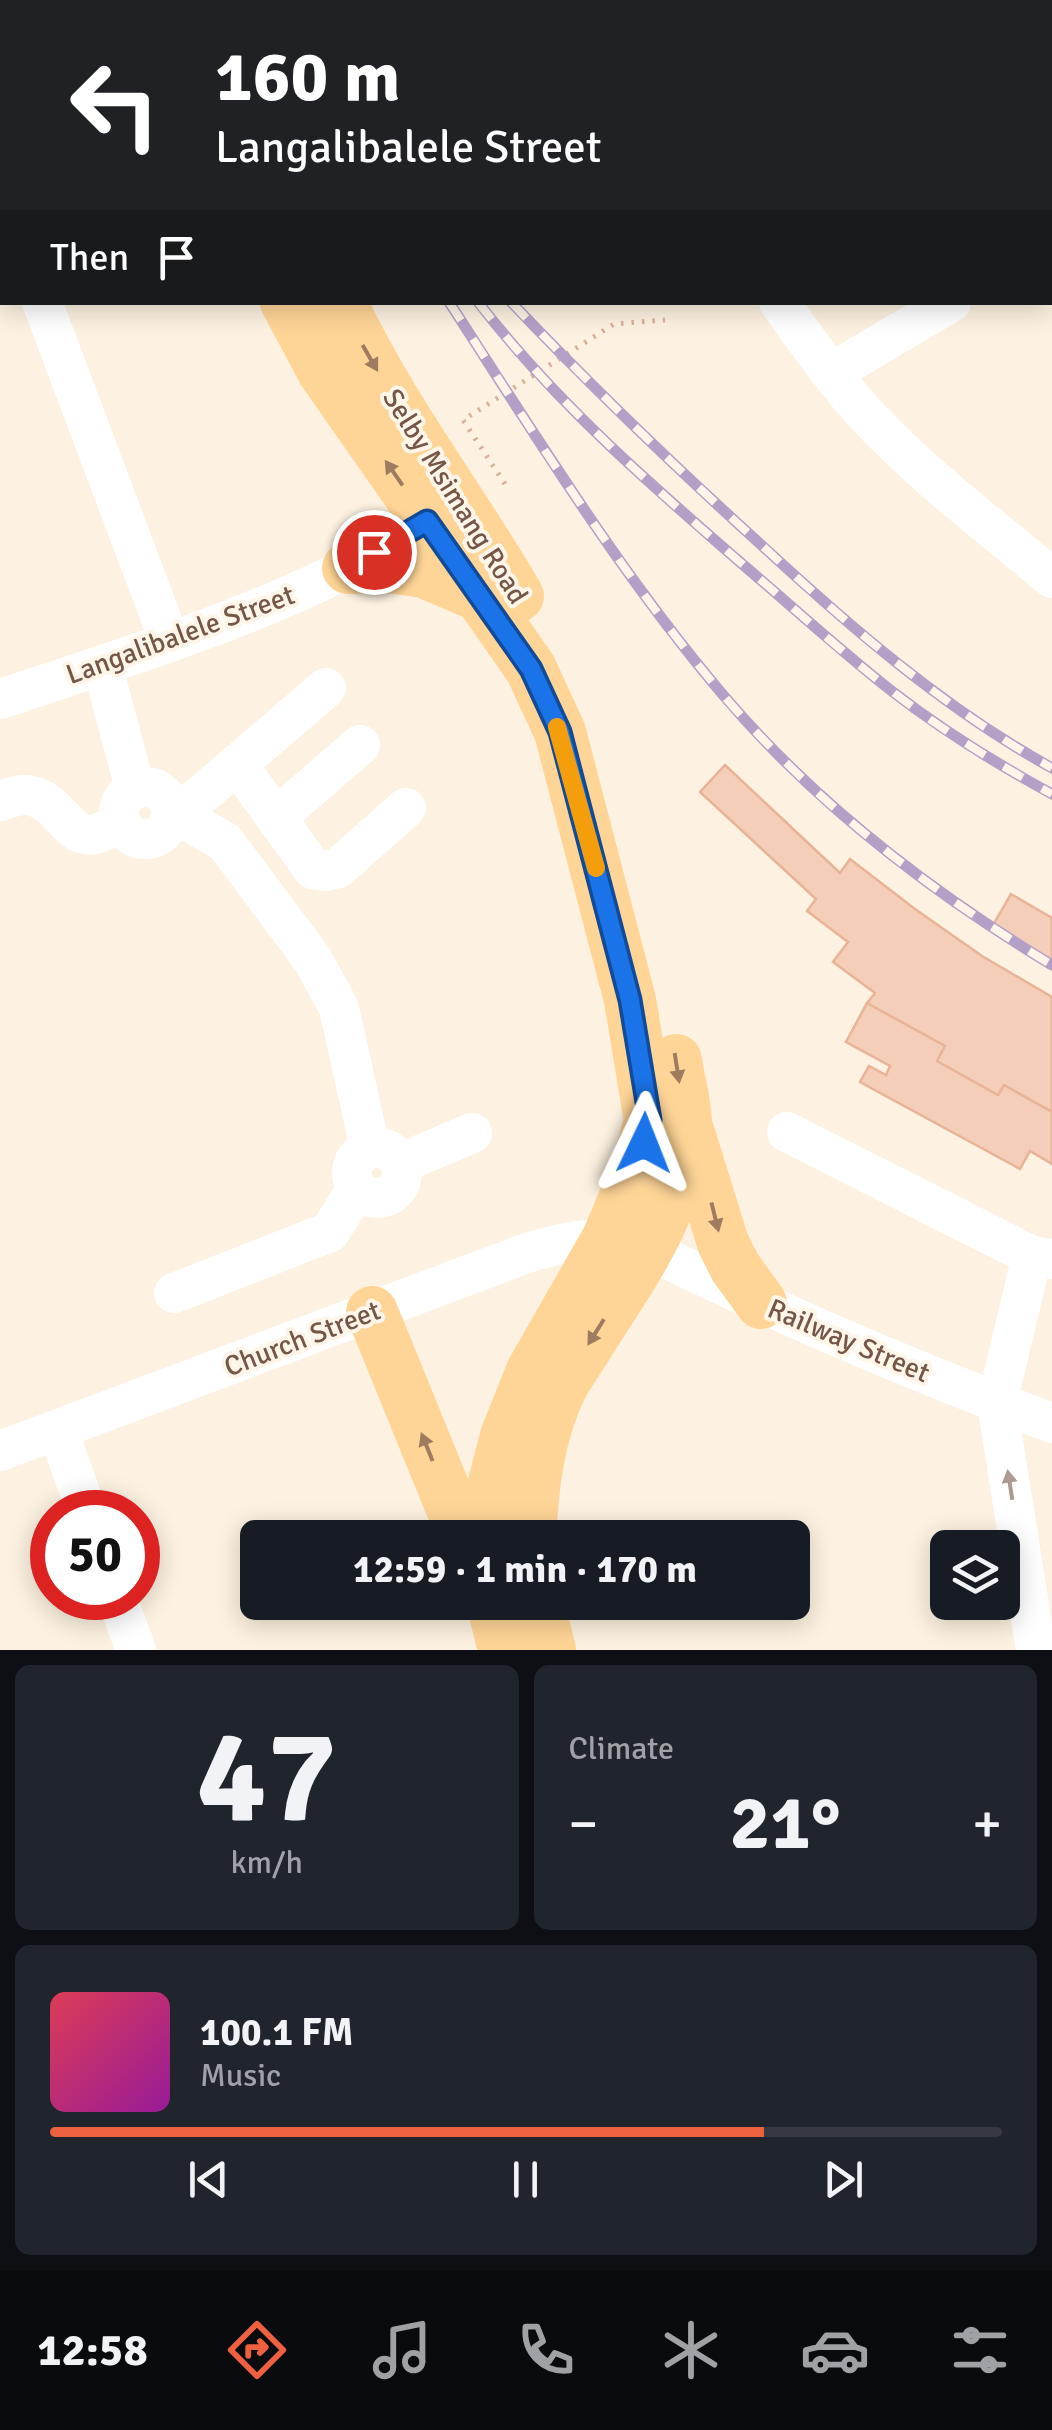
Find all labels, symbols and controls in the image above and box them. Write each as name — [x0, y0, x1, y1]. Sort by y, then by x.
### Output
text: 160 m — [215, 34, 400, 120]
icon: left — [50, 40, 180, 170]
text: Langalibalele Street — [215, 120, 601, 175]
icon: arrive — [149, 230, 204, 285]
text: Then — [50, 234, 129, 281]
one-way arrow — [361, 344, 378, 372]
street label: Selby Msimang Road — [375, 383, 535, 610]
one-way arrow — [385, 460, 404, 487]
pin — [332, 510, 417, 595]
icon: arrive — [347, 525, 402, 580]
street label: Langalibalele Street — [62, 578, 299, 692]
one-way arrow — [670, 1053, 685, 1084]
position arrow — [592, 1091, 696, 1195]
one-way arrow — [708, 1202, 723, 1233]
street label: Railway Street — [763, 1292, 935, 1390]
street label: Church Street — [219, 1293, 386, 1384]
one-way arrow — [588, 1318, 606, 1346]
one-way arrow — [419, 1432, 435, 1462]
one-way arrow — [1002, 1468, 1017, 1500]
speed limit sign: 50 — [30, 1490, 160, 1620]
map controls — [930, 1530, 1020, 1620]
button: layers — [930, 1530, 1020, 1620]
text: 12:59 · 1 min · 170 m — [353, 1546, 697, 1593]
text: 47 — [197, 1698, 337, 1858]
text: Climate — [569, 1729, 674, 1768]
text: 21° — [730, 1777, 841, 1870]
text: − — [569, 1790, 598, 1858]
text: + — [972, 1790, 1002, 1858]
text: km/h — [231, 1843, 303, 1882]
text: 100.1 FM — [200, 2009, 353, 2056]
text: Music — [200, 2056, 281, 2095]
icon: previous — [181, 2152, 236, 2207]
icon: pause — [498, 2152, 553, 2207]
icon: next — [816, 2152, 871, 2207]
icon: directions — [222, 2315, 292, 2385]
icon: music — [367, 2315, 437, 2385]
icon: phone — [511, 2315, 581, 2385]
icon: climate — [656, 2315, 726, 2385]
icon: car — [800, 2315, 870, 2385]
icon: filters — [945, 2315, 1015, 2385]
text: 12:58 — [37, 2323, 148, 2378]

